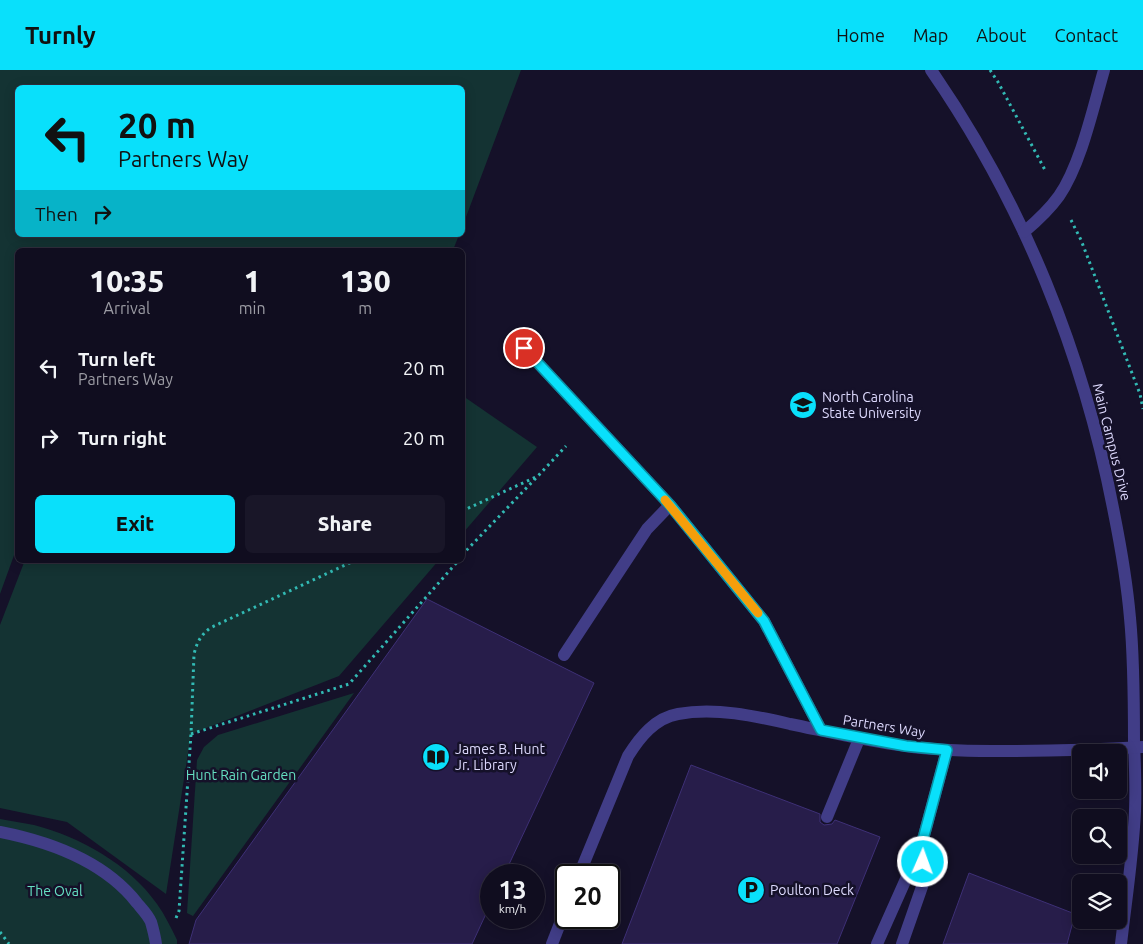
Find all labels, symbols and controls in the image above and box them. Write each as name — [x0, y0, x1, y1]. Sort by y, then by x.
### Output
text: Turnly — [25, 22, 96, 49]
text: Home — [836, 25, 885, 45]
text: Map — [913, 25, 948, 45]
text: About — [976, 25, 1026, 45]
text: Contact — [1054, 25, 1118, 45]
icon: left — [35, 105, 100, 170]
text: 20 m — [118, 105, 196, 145]
text: Partners Way — [118, 146, 249, 171]
icon: right — [88, 200, 116, 228]
text: Then — [35, 203, 78, 225]
text: 10:35 — [89, 264, 164, 298]
text: 1 — [244, 264, 261, 298]
text: 130 — [340, 264, 391, 298]
text: Arrival — [104, 299, 150, 317]
text: min — [239, 299, 266, 317]
text: m — [358, 299, 372, 317]
pin — [503, 327, 545, 369]
icon: arrive — [510, 334, 538, 362]
text: Turn left — [78, 348, 156, 370]
icon: left — [35, 354, 63, 382]
text: 20 m — [403, 357, 445, 379]
text: Partners Way — [78, 370, 173, 388]
street label: Main Campus Drive — [1090, 382, 1134, 502]
place label: North Carolina State University — [822, 389, 921, 421]
school or university icon: North Carolina State University — [788, 390, 818, 420]
icon: right — [35, 424, 63, 452]
text: Turn right — [78, 427, 166, 449]
text: 20 m — [403, 427, 445, 449]
button: Exit — [35, 495, 235, 553]
button: Share — [245, 495, 445, 553]
street label: Partners Way — [842, 712, 927, 740]
place label: James B. Hunt Jr. Library — [455, 741, 545, 773]
library icon: James B. Hunt Jr. Library — [421, 742, 451, 772]
map controls — [1072, 744, 1127, 929]
button: sound — [1072, 744, 1127, 799]
park label: Hunt Rain Garden — [186, 767, 296, 783]
button: search — [1072, 809, 1127, 864]
position arrow — [896, 835, 948, 887]
speed limit sign: 20 — [555, 864, 620, 929]
button: layers — [1072, 874, 1127, 929]
parking icon: Poulton Deck — [736, 875, 766, 905]
text: 13 — [498, 876, 527, 904]
place label: Poulton Deck — [770, 882, 854, 898]
park label: The Oval — [27, 883, 83, 899]
text: km/h — [499, 902, 526, 915]

